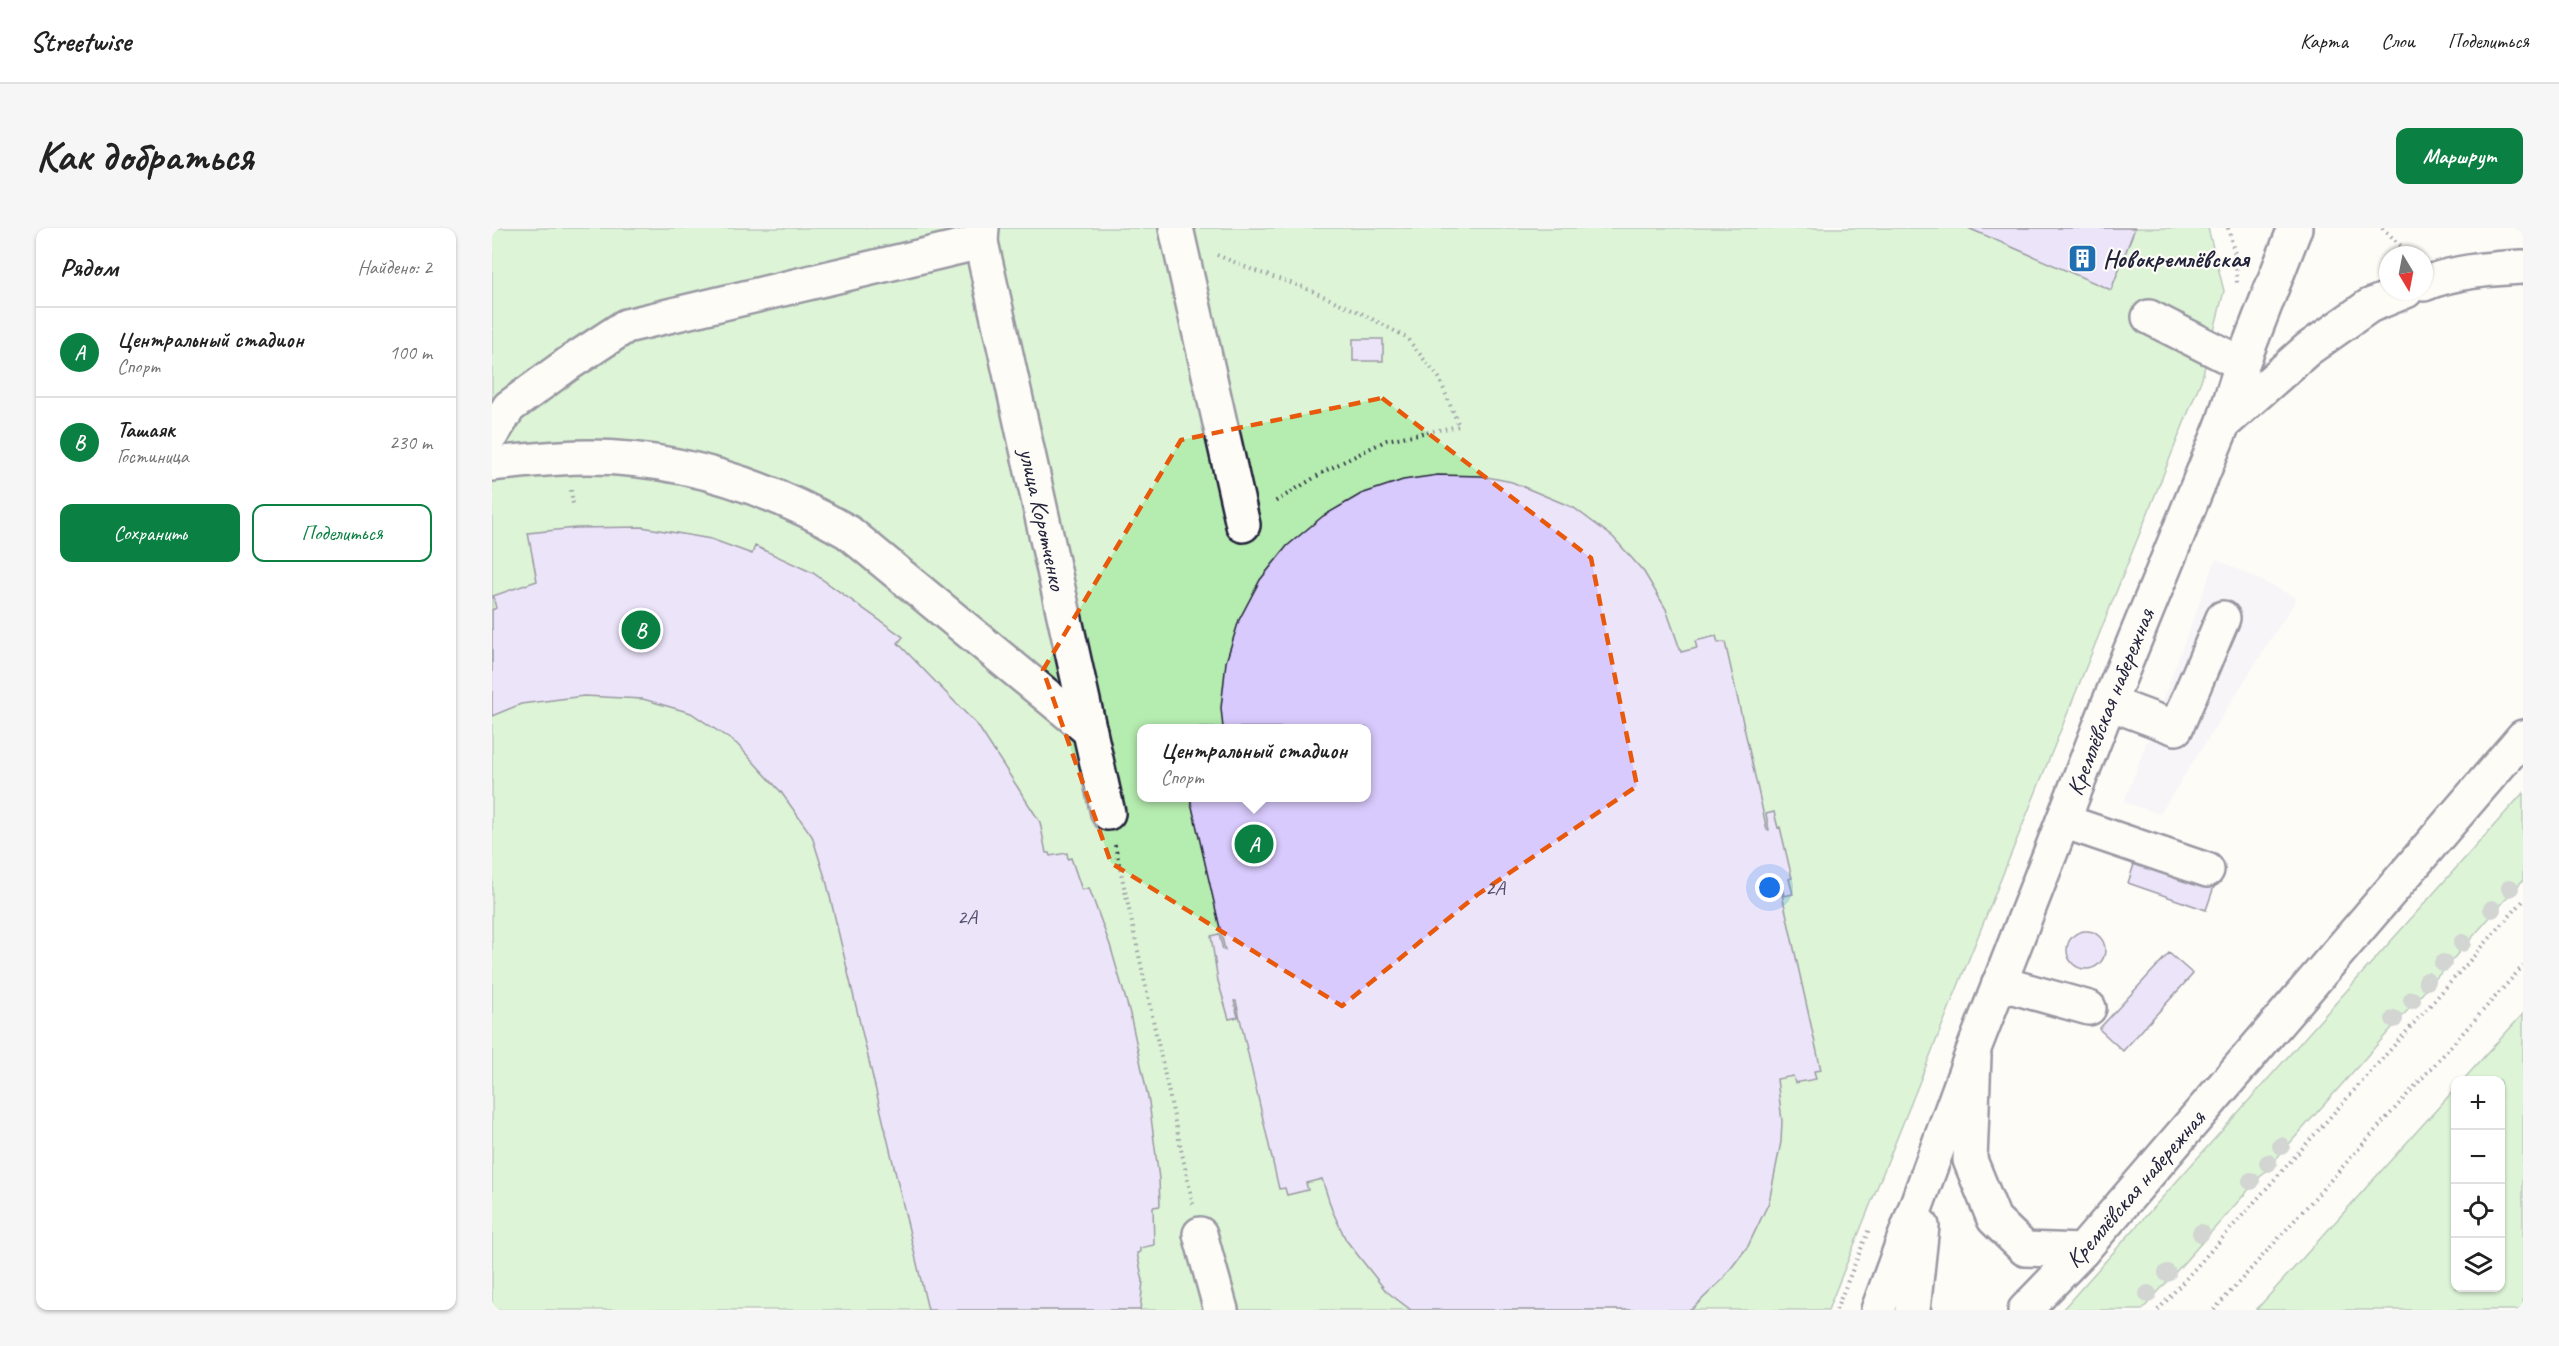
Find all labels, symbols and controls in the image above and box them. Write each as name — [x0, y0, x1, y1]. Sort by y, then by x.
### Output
text: Streetwise — [30, 24, 131, 59]
text: Карта — [2300, 28, 2348, 54]
text: Слои — [2381, 28, 2415, 54]
text: Поделиться — [2448, 28, 2529, 54]
button: Маршрут — [2396, 128, 2523, 184]
text: Как добраться — [36, 130, 253, 183]
building icon: Новокремлёвская — [2066, 243, 2098, 275]
place label: Новокремлёвская — [2103, 244, 2251, 274]
north arrow — [2379, 246, 2433, 300]
text: Рядом — [60, 251, 118, 284]
text: Найдено: 2 — [357, 255, 432, 280]
text: Центральный стадион — [117, 326, 304, 354]
text: A — [74, 340, 85, 365]
text: 100 m — [389, 340, 432, 365]
text: Спорт — [117, 354, 160, 379]
text: Ташаяк — [117, 416, 175, 444]
text: B — [74, 430, 85, 455]
text: 230 m — [389, 430, 432, 455]
street label: улица Коротченко — [1012, 443, 1073, 595]
text: Гостиница — [117, 444, 188, 469]
button: Сохранить — [60, 504, 240, 562]
button: Поделиться — [252, 504, 432, 562]
street label: Кремлёвская набережная — [2059, 603, 2162, 800]
pin: B — [622, 608, 660, 652]
popup — [1137, 724, 1371, 802]
text: Центральный стадион — [1161, 737, 1347, 765]
text: Спорт — [1161, 765, 1204, 790]
pin: A — [1234, 822, 1274, 866]
your location — [1755, 873, 1784, 902]
house number: 2А — [1485, 875, 1506, 901]
house number: 2А — [957, 904, 978, 930]
map controls — [2451, 1076, 2505, 1292]
button: + — [2451, 1076, 2505, 1130]
street label: Кремлёвская набережная — [2059, 1103, 2212, 1274]
button: − — [2451, 1130, 2505, 1184]
button: locate — [2451, 1184, 2505, 1238]
button: layers — [2451, 1238, 2505, 1292]

